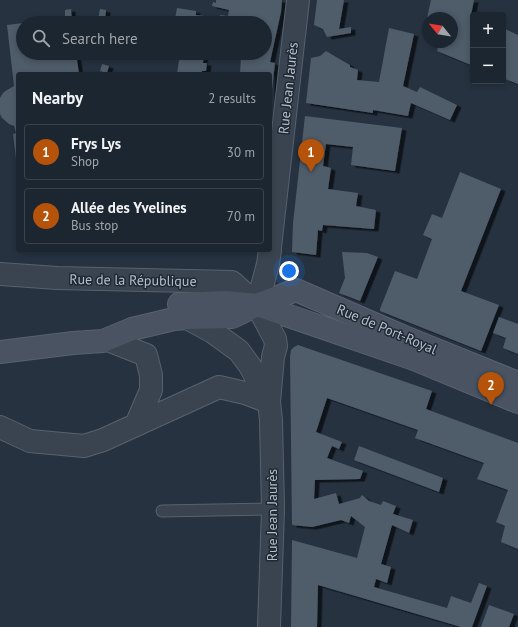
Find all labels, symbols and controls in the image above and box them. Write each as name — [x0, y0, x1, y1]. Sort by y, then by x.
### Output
north arrow — [422, 12, 458, 48]
map controls — [470, 12, 506, 84]
button: + — [470, 12, 506, 48]
search box — [16, 16, 272, 60]
icon: search — [30, 27, 52, 49]
text: Search here — [62, 29, 138, 48]
street label: Rue Jean Jaurès — [274, 41, 302, 135]
button: − — [470, 48, 506, 84]
text: Nearby — [32, 87, 83, 109]
text: 2 results — [208, 90, 256, 107]
text: Frys Lys — [71, 134, 121, 153]
pin: 1 — [298, 139, 324, 172]
text: 1 — [42, 144, 50, 161]
text: 30 m — [227, 144, 255, 161]
text: Shop — [71, 153, 99, 170]
text: Allée des Yvelines — [71, 198, 187, 217]
text: 2 — [42, 208, 50, 225]
text: 70 m — [227, 208, 255, 225]
text: Bus stop — [71, 217, 118, 234]
your location — [279, 261, 299, 281]
street label: Rue de la République — [69, 270, 197, 290]
street label: Rue de Port-Royal — [334, 300, 440, 358]
pin: 2 — [478, 372, 504, 405]
street label: Rue Jean Jaurès — [263, 469, 281, 561]

